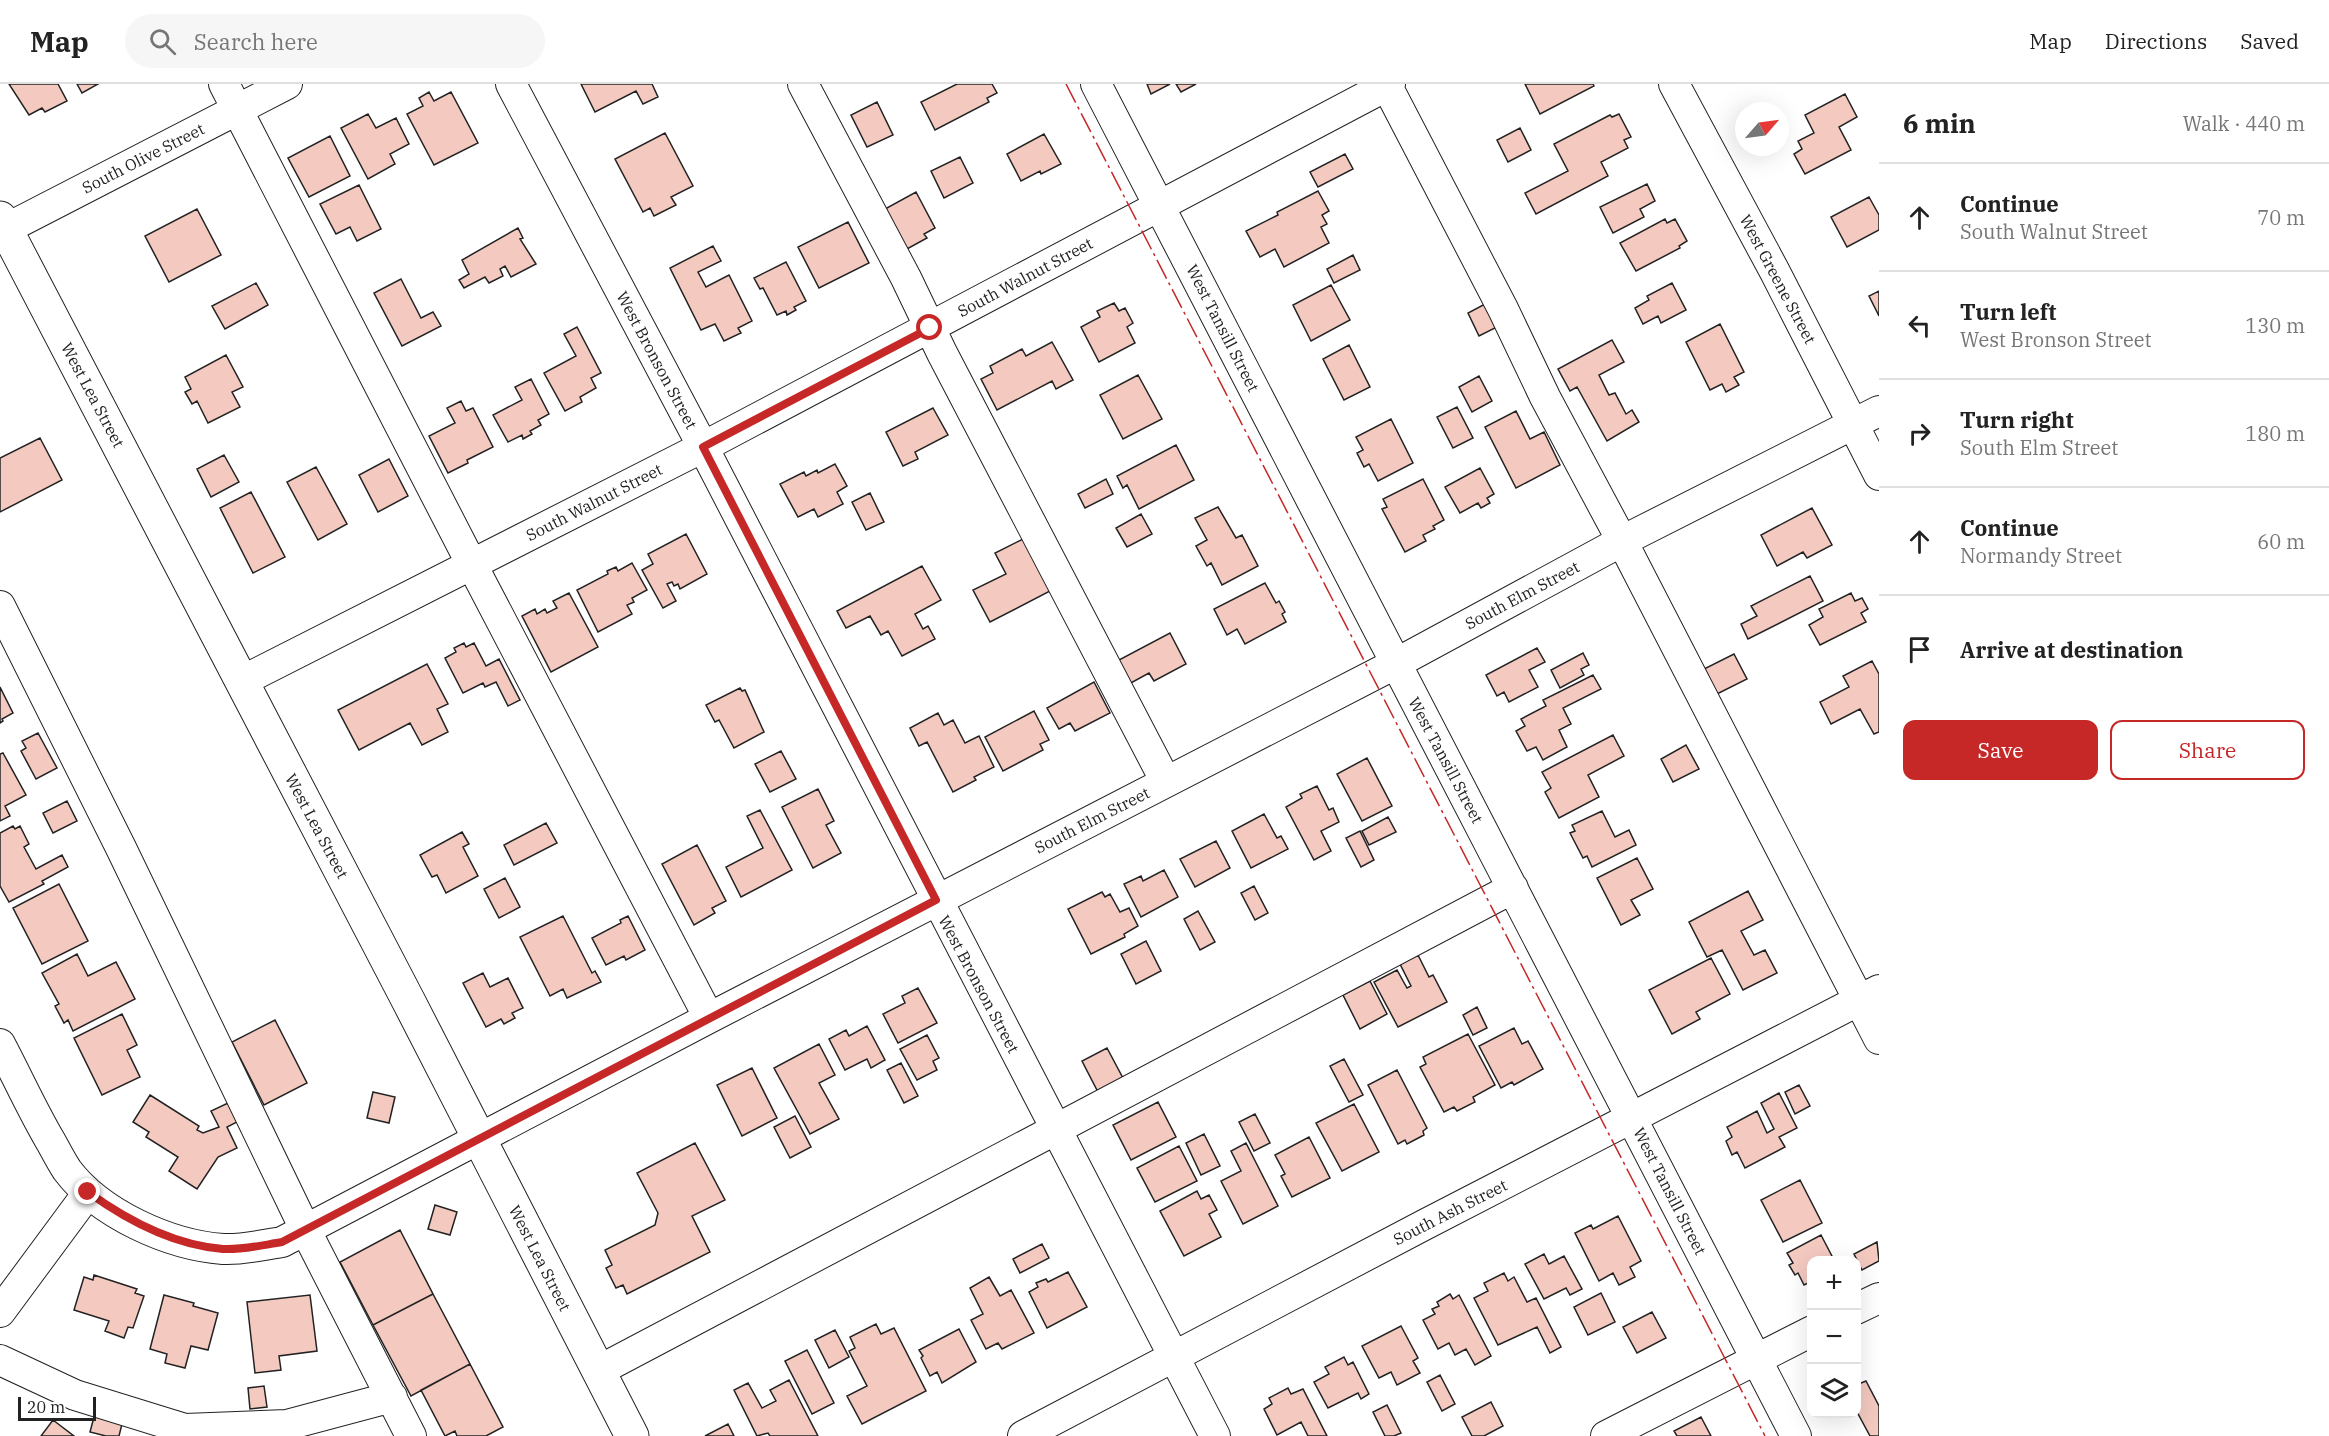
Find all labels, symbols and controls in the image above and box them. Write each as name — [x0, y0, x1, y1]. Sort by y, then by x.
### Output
search box — [125, 14, 545, 68]
text: Map — [30, 23, 89, 60]
icon: search — [146, 25, 179, 58]
text: Search here — [194, 27, 318, 56]
text: Map — [2029, 27, 2072, 55]
text: Directions — [2105, 27, 2207, 55]
text: Saved — [2240, 27, 2299, 55]
north arrow — [1735, 102, 1789, 156]
text: 6 min — [1903, 106, 1976, 140]
text: Walk · 440 m — [2183, 110, 2305, 137]
street label: South Olive Street — [78, 118, 208, 197]
text: Continue — [1960, 189, 2059, 218]
icon: ahead — [1903, 201, 1936, 234]
text: 70 m — [2257, 204, 2305, 231]
street label: West Greene Street — [1735, 211, 1821, 347]
text: South Walnut Street — [1960, 218, 2148, 245]
street label: South Walnut Street — [954, 233, 1096, 321]
street label: West Tansill Street — [1182, 261, 1264, 395]
street label: West Bronson Street — [612, 288, 702, 433]
text: Turn left — [1960, 297, 2056, 326]
icon: left — [1903, 309, 1936, 342]
text: 130 m — [2245, 312, 2305, 339]
route start — [916, 314, 942, 340]
text: West Bronson Street — [1960, 326, 2151, 353]
street label: West Lea Street — [57, 339, 129, 451]
text: Turn right — [1960, 405, 2074, 434]
icon: right — [1903, 417, 1936, 450]
text: 180 m — [2245, 420, 2305, 447]
text: South Elm Street — [1960, 434, 2118, 461]
street label: South Walnut Street — [523, 459, 666, 545]
text: Continue — [1960, 513, 2059, 542]
icon: ahead — [1903, 525, 1936, 558]
text: 60 m — [2257, 528, 2305, 555]
text: Normandy Street — [1960, 542, 2122, 569]
street label: South Elm Street — [1461, 556, 1583, 634]
icon: arrive — [1903, 633, 1936, 666]
text: Arrive at destination — [1960, 635, 2183, 664]
street label: West Tansill Street — [1404, 693, 1488, 827]
button: Save — [1903, 720, 2098, 780]
button: Share — [2110, 720, 2305, 780]
street label: West Lea Street — [281, 770, 353, 882]
street label: South Elm Street — [1031, 782, 1153, 858]
street label: West Bronson Street — [934, 912, 1024, 1057]
street label: West Tansill Street — [1629, 1124, 1711, 1258]
street label: South Ash Street — [1390, 1175, 1511, 1249]
route end — [74, 1178, 100, 1204]
street label: West Lea Street — [505, 1202, 575, 1315]
map controls — [1807, 1256, 1861, 1418]
button: + — [1807, 1256, 1861, 1310]
button: − — [1807, 1310, 1861, 1364]
button: layers — [1807, 1364, 1861, 1418]
scale bar — [18, 1394, 96, 1422]
text: 20 m — [27, 1397, 65, 1417]

